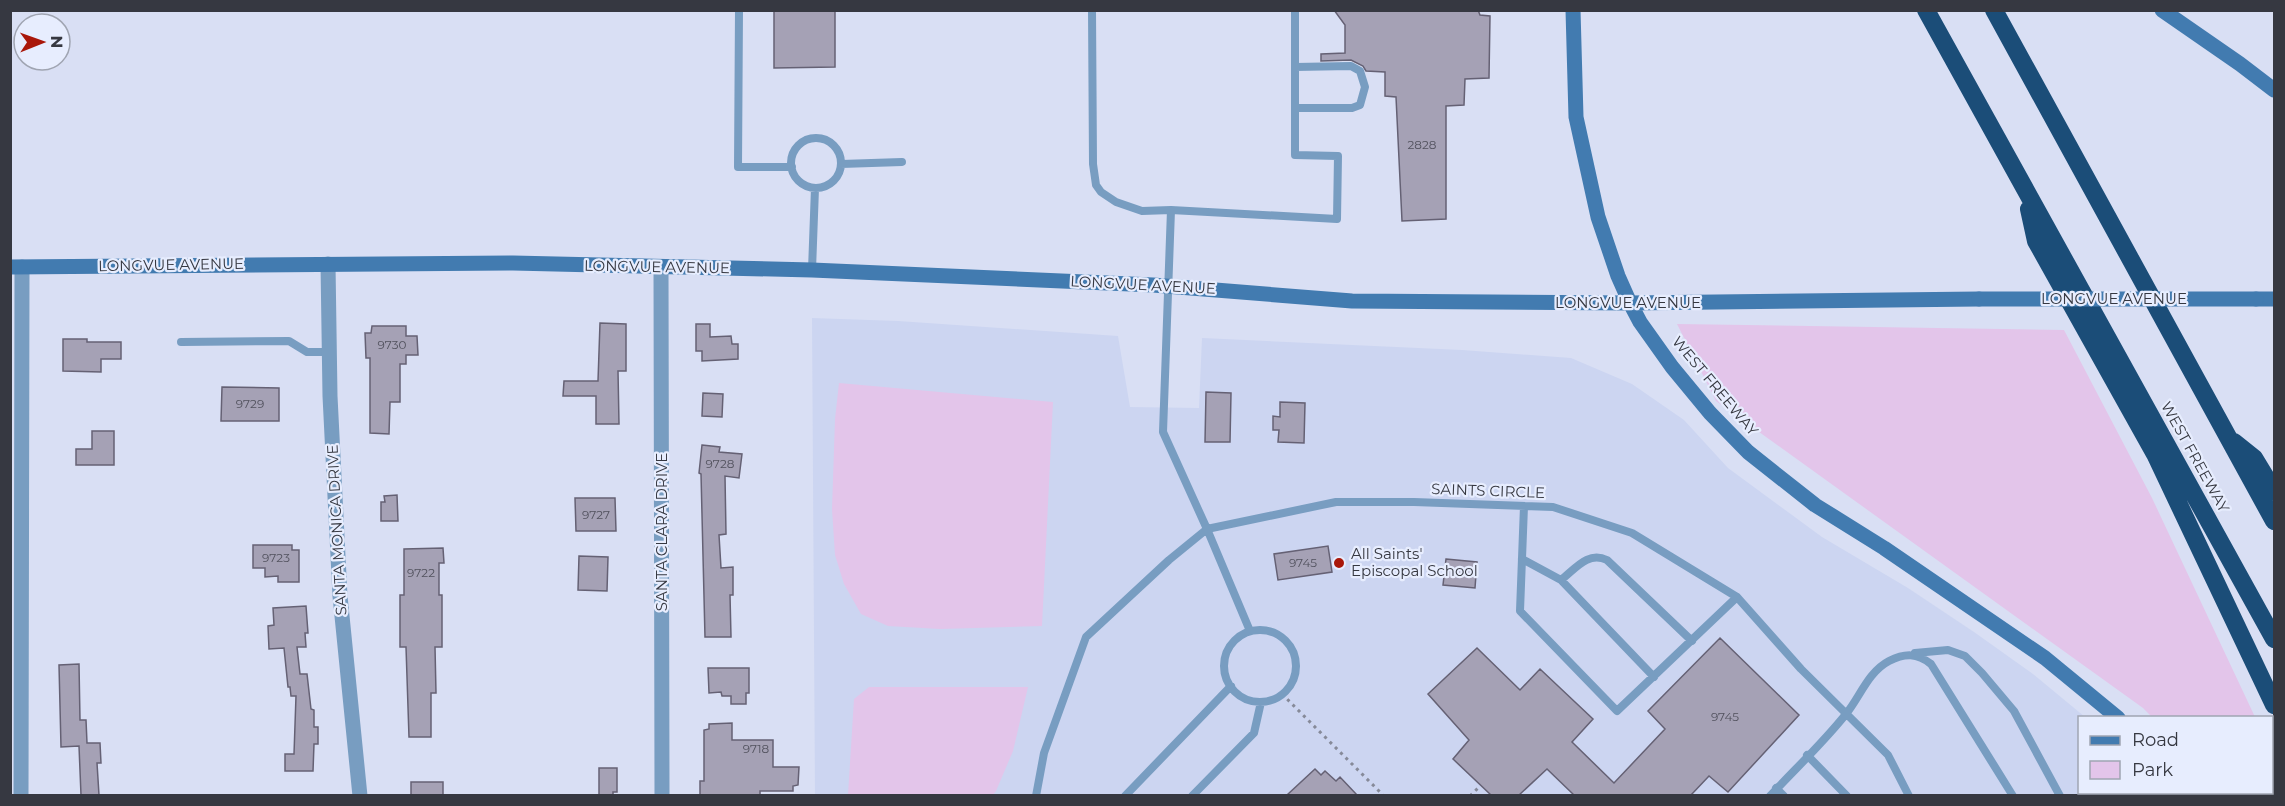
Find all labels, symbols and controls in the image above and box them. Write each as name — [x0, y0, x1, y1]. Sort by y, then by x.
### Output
north arrow — [12, 12, 72, 72]
text: N — [47, 35, 66, 48]
house number: 2828 — [1408, 137, 1437, 152]
street label: LONGVUE AVENUE — [98, 254, 244, 275]
street label: LONGVUE AVENUE — [584, 256, 730, 277]
street label: LONGVUE AVENUE — [1070, 271, 1216, 298]
street label: LONGVUE AVENUE — [2041, 289, 2187, 308]
street label: LONGVUE AVENUE — [1555, 293, 1701, 312]
street label: WEST FREEWAY — [1668, 332, 1763, 440]
house number: 9730 — [378, 337, 406, 352]
house number: 9729 — [236, 396, 264, 411]
street label: WEST FREEWAY — [2157, 398, 2234, 516]
street label: SANTA MONICA DRIVE — [323, 444, 350, 616]
street label: SANTA CLARA DRIVE — [652, 453, 671, 611]
house number: 9728 — [706, 456, 735, 471]
street label: SAINTS CIRCLE — [1431, 479, 1545, 502]
house number: 9727 — [582, 507, 610, 522]
place label: All Saints' Episcopal School — [1351, 544, 1478, 580]
house number: 9723 — [262, 550, 290, 565]
house number: 9745 — [1289, 555, 1317, 570]
marker: All Saints' Episcopal School — [1332, 556, 1346, 570]
house number: 9722 — [407, 565, 435, 580]
house number: 9745 — [1711, 709, 1739, 724]
legend — [2078, 716, 2273, 794]
text: Road — [2132, 729, 2179, 751]
house number: 9718 — [743, 741, 770, 756]
text: Park — [2132, 759, 2173, 781]

